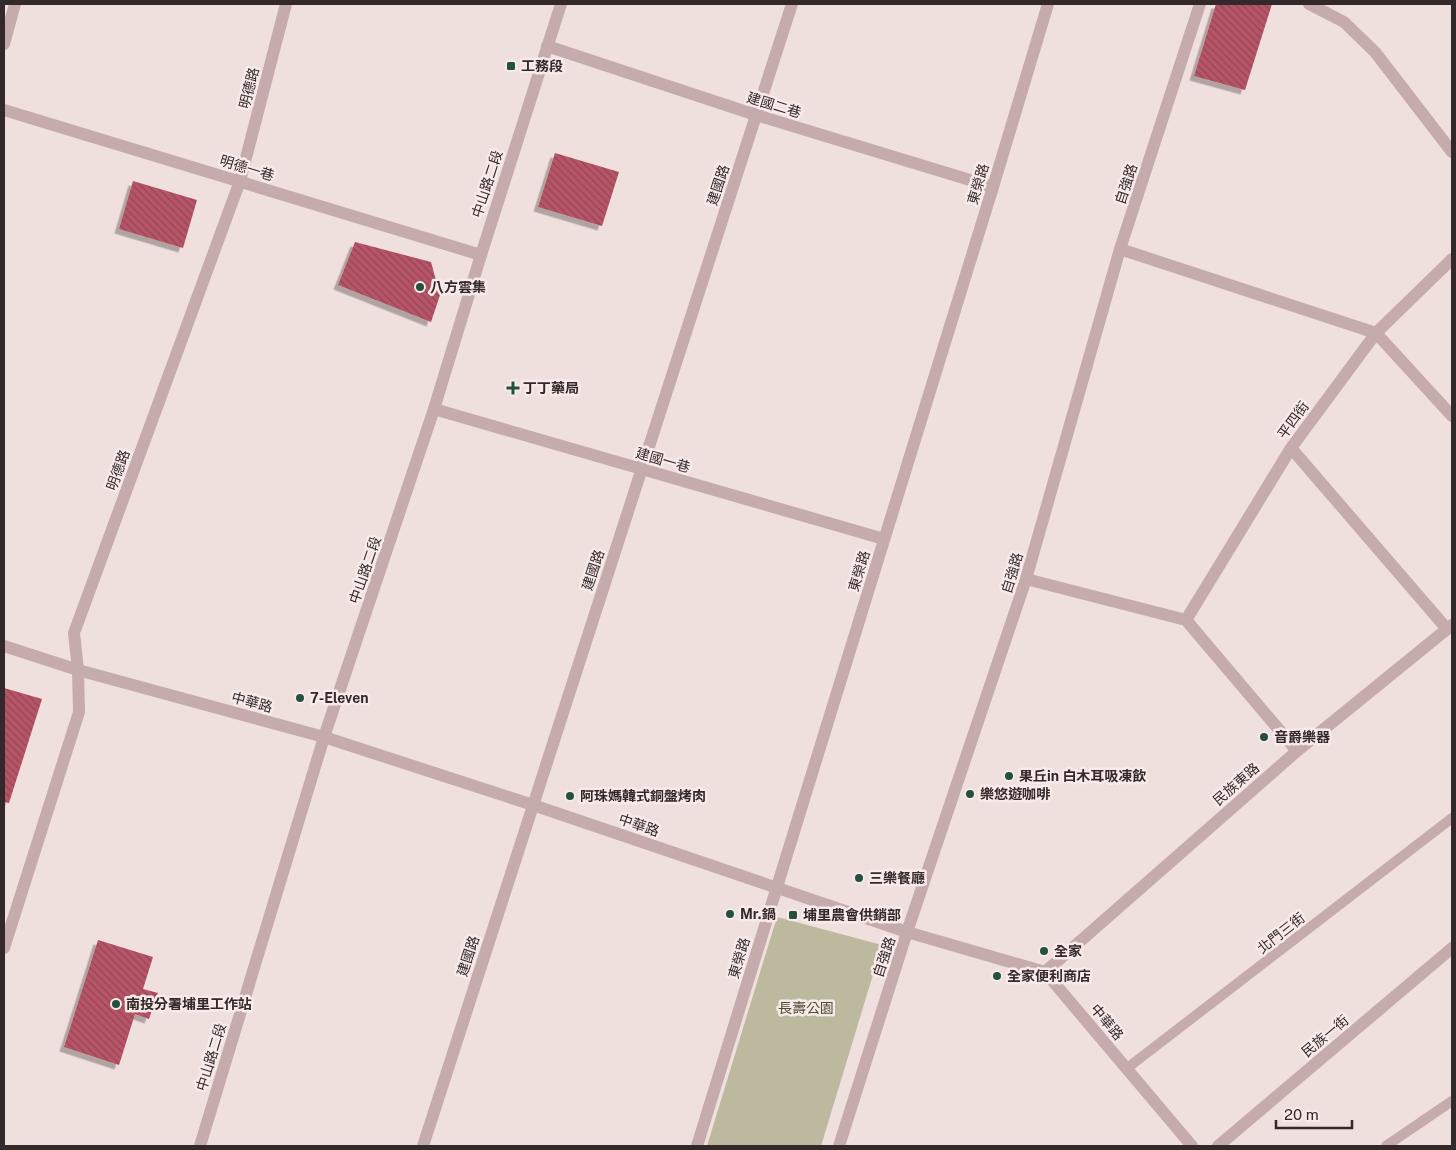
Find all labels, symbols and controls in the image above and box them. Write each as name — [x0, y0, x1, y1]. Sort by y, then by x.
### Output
place label: 工務段 — [521, 58, 563, 74]
marker: 工務段 — [505, 60, 517, 72]
street label: 明德路 — [236, 66, 262, 110]
street label: 建國二巷 — [745, 89, 803, 121]
street label: 中山路二段 — [469, 148, 505, 220]
street label: 明德一巷 — [218, 152, 276, 184]
street label: 東榮路 — [964, 162, 992, 206]
street label: 自強路 — [1112, 162, 1140, 206]
street label: 建國路 — [704, 163, 732, 207]
place label: 八方雲集 — [430, 279, 486, 295]
marker: 八方雲集 — [414, 281, 426, 293]
place label: 丁丁藥局 — [523, 380, 579, 396]
marker: 丁丁藥局 — [507, 382, 519, 394]
street label: 平四街 — [1274, 398, 1312, 442]
street label: 建國一巷 — [634, 445, 692, 475]
street label: 明德路 — [103, 448, 133, 492]
street label: 中山路二段 — [346, 534, 384, 606]
street label: 建國路 — [579, 548, 607, 592]
street label: 東榮路 — [845, 549, 873, 593]
street label: 自強路 — [998, 551, 1026, 595]
street label: 中華路 — [230, 689, 274, 715]
place label: 7-Eleven — [310, 690, 369, 706]
marker: 7-Eleven — [294, 692, 306, 704]
place label: 音爵樂器 — [1274, 729, 1330, 745]
marker: 音爵樂器 — [1258, 731, 1270, 743]
street label: 民族東路 — [1210, 760, 1262, 808]
place label: 果丘in 白木耳吸凍飲 — [1019, 768, 1146, 784]
marker: 果丘in 白木耳吸凍飲 — [1003, 770, 1015, 782]
place label: 樂悠遊咖啡 — [980, 786, 1051, 802]
place label: 阿珠媽韓式銅盤烤肉 — [580, 788, 706, 804]
marker: 樂悠遊咖啡 — [964, 788, 976, 800]
marker: 阿珠媽韓式銅盤烤肉 — [564, 790, 576, 802]
street label: 中華路 — [617, 811, 661, 839]
place label: 三樂餐廳 — [869, 870, 925, 886]
marker: 三樂餐廳 — [853, 872, 865, 884]
place label: Mr.鍋 — [740, 906, 776, 922]
place label: 埔里農會供銷部 — [803, 907, 901, 923]
marker: Mr.鍋 — [724, 908, 736, 920]
marker: 埔里農會供銷部 — [787, 909, 799, 921]
street label: 北門三街 — [1254, 909, 1308, 957]
street label: 建國路 — [454, 934, 482, 978]
street label: 自強路 — [870, 935, 898, 979]
street label: 東榮路 — [725, 936, 753, 980]
place label: 全家 — [1054, 943, 1082, 959]
marker: 全家 — [1038, 945, 1050, 957]
place label: 全家便利商店 — [1007, 968, 1091, 984]
marker: 全家便利商店 — [991, 970, 1003, 982]
place label: 南投分署埔里工作站 — [126, 996, 252, 1012]
marker: 南投分署埔里工作站 — [110, 998, 122, 1010]
park label: 長壽公園 — [778, 1000, 834, 1016]
street label: 中華路 — [1087, 1001, 1127, 1043]
street label: 民族一街 — [1298, 1012, 1352, 1060]
street label: 中山路二段 — [193, 1021, 229, 1093]
scale bar — [1276, 1098, 1352, 1130]
text: 20 m — [1284, 1106, 1319, 1123]

